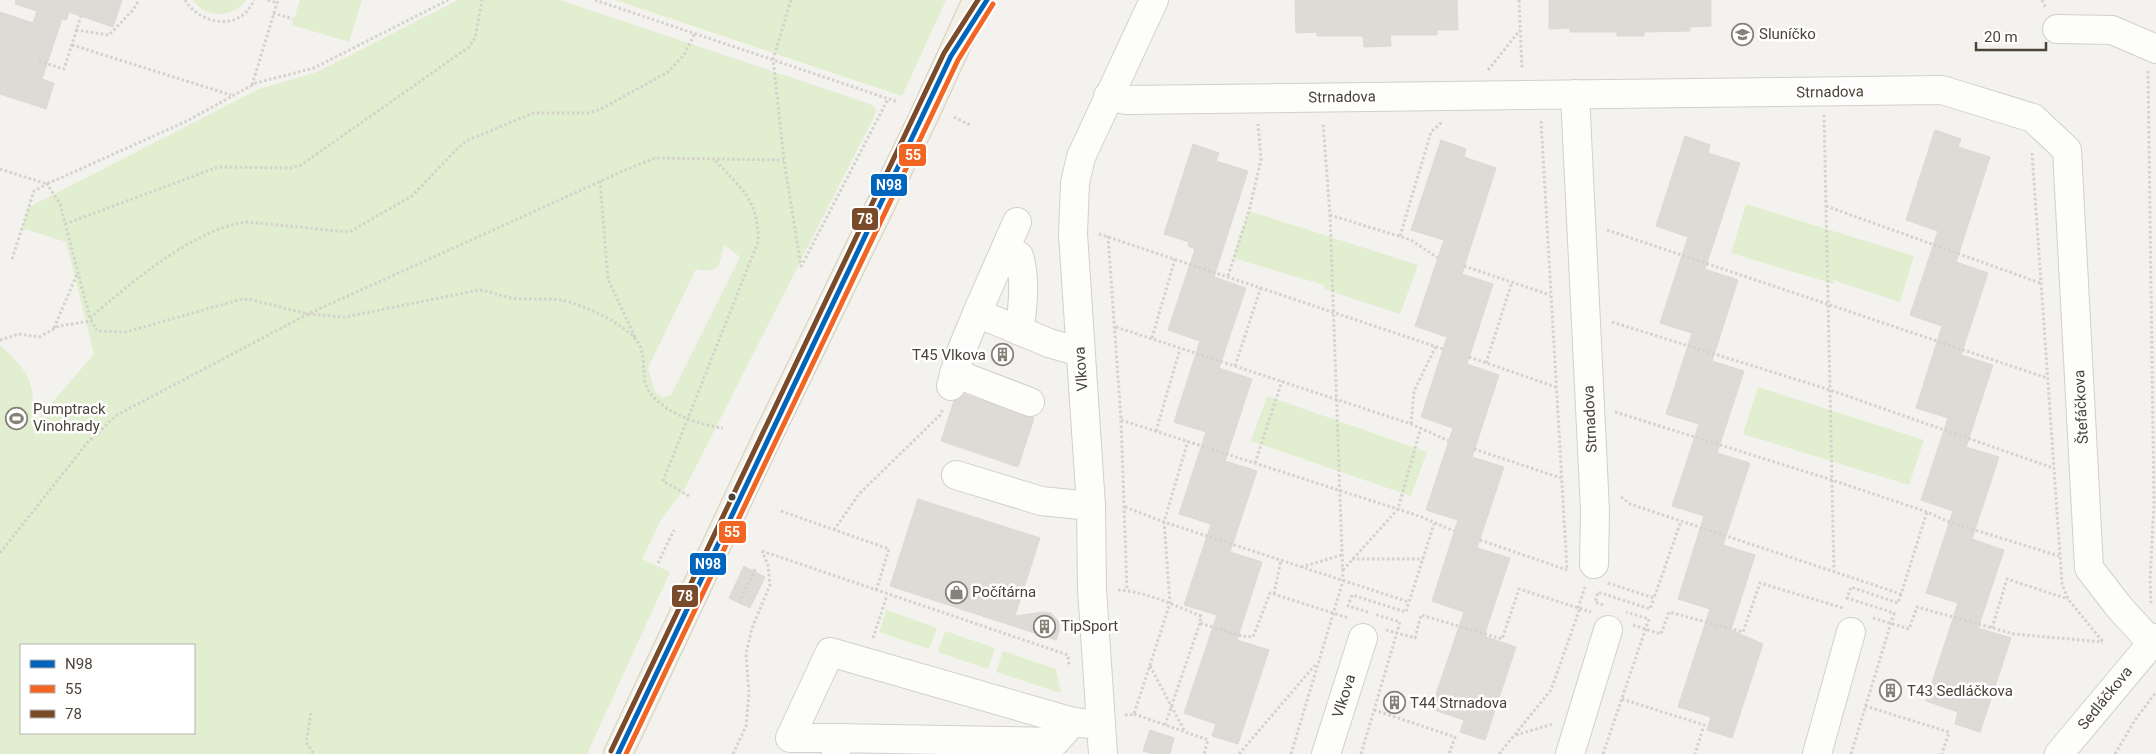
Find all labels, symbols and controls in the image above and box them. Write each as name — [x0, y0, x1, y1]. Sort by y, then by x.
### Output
scale bar — [1976, 20, 2046, 52]
school or university icon: Sluníčko — [1731, 22, 1755, 46]
place label: Sluníčko — [1759, 25, 1816, 43]
text: 20 m — [1984, 28, 2018, 46]
street label: Strnadova — [1796, 82, 1864, 102]
street label: Strnadova — [1308, 87, 1376, 107]
line badge: 55 — [898, 143, 927, 167]
text: 55 — [905, 147, 921, 163]
line badge: N98 — [870, 173, 908, 197]
text: N98 — [876, 177, 902, 193]
line badge: 78 — [851, 207, 879, 231]
text: 78 — [857, 211, 873, 227]
building icon: T45 Vlkova — [990, 343, 1014, 367]
place label: T45 Vlkova — [912, 346, 986, 364]
street label: Vlkova — [1070, 346, 1092, 392]
street label: Štefáčkova — [2070, 369, 2092, 445]
street label: Strnadova — [1579, 385, 1601, 453]
place label: Pumptrack Vinohrady — [33, 400, 106, 435]
sports icon: Pumptrack Vinohrady — [5, 406, 29, 430]
unlabelled marker — [727, 492, 737, 502]
line badge: 55 — [718, 520, 747, 544]
text: 55 — [724, 524, 740, 540]
line badge: N98 — [689, 552, 727, 576]
text: N98 — [695, 556, 721, 572]
shop icon: Počítárna — [944, 580, 968, 604]
place label: Počítárna — [972, 583, 1036, 601]
line badge: 78 — [671, 584, 699, 608]
text: 78 — [677, 588, 693, 604]
building icon: TipSport — [1033, 614, 1057, 638]
place label: TipSport — [1061, 617, 1118, 635]
legend — [20, 644, 195, 734]
text: N98 — [65, 655, 93, 673]
street label: Sedláčkova — [2074, 663, 2136, 733]
street label: Vlkova — [1329, 672, 1359, 720]
building icon: T43 Sedláčkova — [1879, 679, 1903, 703]
text: 55 — [65, 680, 82, 698]
place label: T43 Sedláčkova — [1907, 682, 2013, 700]
building icon: T44 Strnadova — [1382, 691, 1406, 715]
place label: T44 Strnadova — [1410, 694, 1507, 712]
text: 78 — [65, 705, 82, 723]

